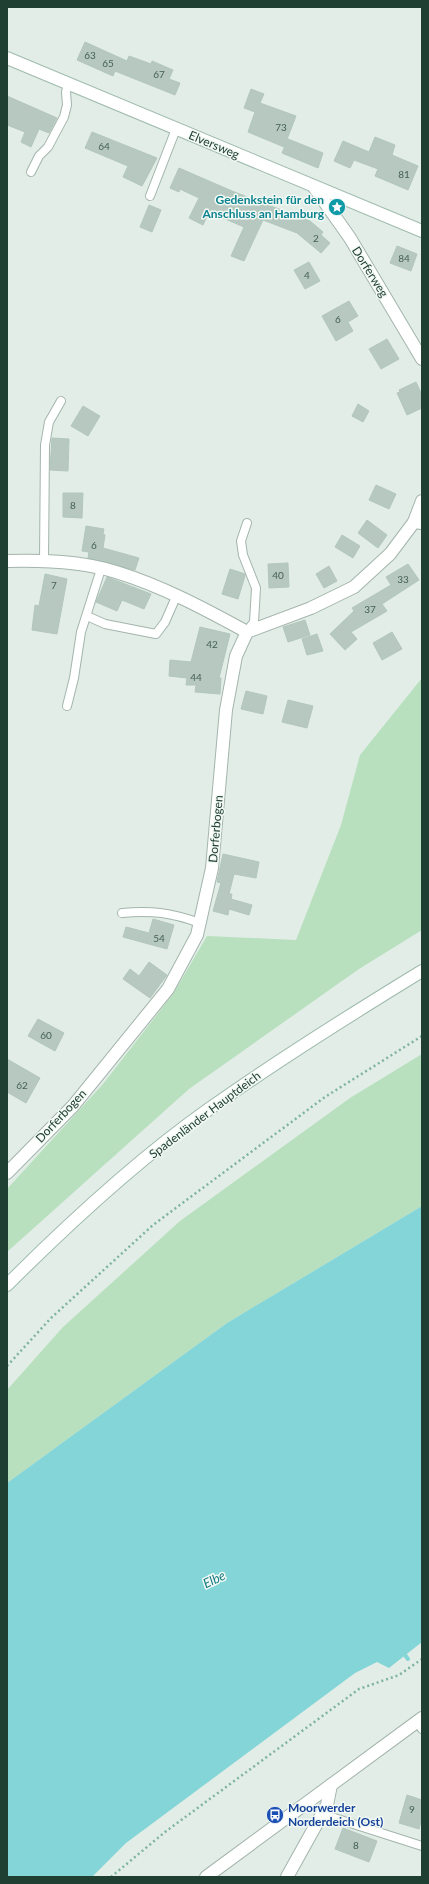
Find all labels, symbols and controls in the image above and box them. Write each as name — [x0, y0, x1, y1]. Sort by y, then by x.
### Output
house number: 63 — [84, 49, 96, 61]
house number: 65 — [102, 57, 114, 69]
house number: 67 — [153, 68, 165, 80]
house number: 73 — [275, 121, 287, 133]
street label: Elversweg — [187, 127, 242, 162]
house number: 64 — [98, 140, 110, 152]
house number: 81 — [398, 168, 410, 180]
place label: Gedenkstein für den Anschluss an Hamburg — [202, 192, 325, 221]
place icon: Gedenkstein für den Anschluss an Hamburg — [327, 197, 347, 217]
house number: 2 — [313, 232, 319, 244]
street label: Dorferweg — [349, 244, 392, 300]
house number: 84 — [398, 252, 410, 264]
house number: 4 — [304, 269, 310, 281]
house number: 6 — [335, 313, 341, 325]
house number: 8 — [70, 499, 76, 511]
house number: 6 — [91, 539, 97, 551]
house number: 40 — [272, 569, 284, 581]
house number: 33 — [397, 573, 409, 585]
house number: 7 — [51, 579, 57, 591]
house number: 37 — [364, 603, 376, 615]
house number: 42 — [206, 638, 218, 650]
house number: 44 — [190, 671, 202, 683]
street label: Dorferbogen — [205, 795, 226, 863]
house number: 54 — [153, 932, 165, 944]
house number: 60 — [40, 1029, 52, 1041]
street label: Spadenländer Hauptdeich — [146, 1068, 263, 1161]
house number: 62 — [16, 1079, 28, 1091]
street label: Dorferbogen — [32, 1086, 89, 1145]
water label: Elbe — [200, 1567, 228, 1591]
place label: Moorwerder Norderdeich (Ost) — [288, 1800, 383, 1829]
house number: 9 — [409, 1803, 415, 1815]
bus stop icon: Moorwerder Norderdeich (Ost) — [265, 1805, 285, 1825]
house number: 8 — [353, 1839, 359, 1851]

